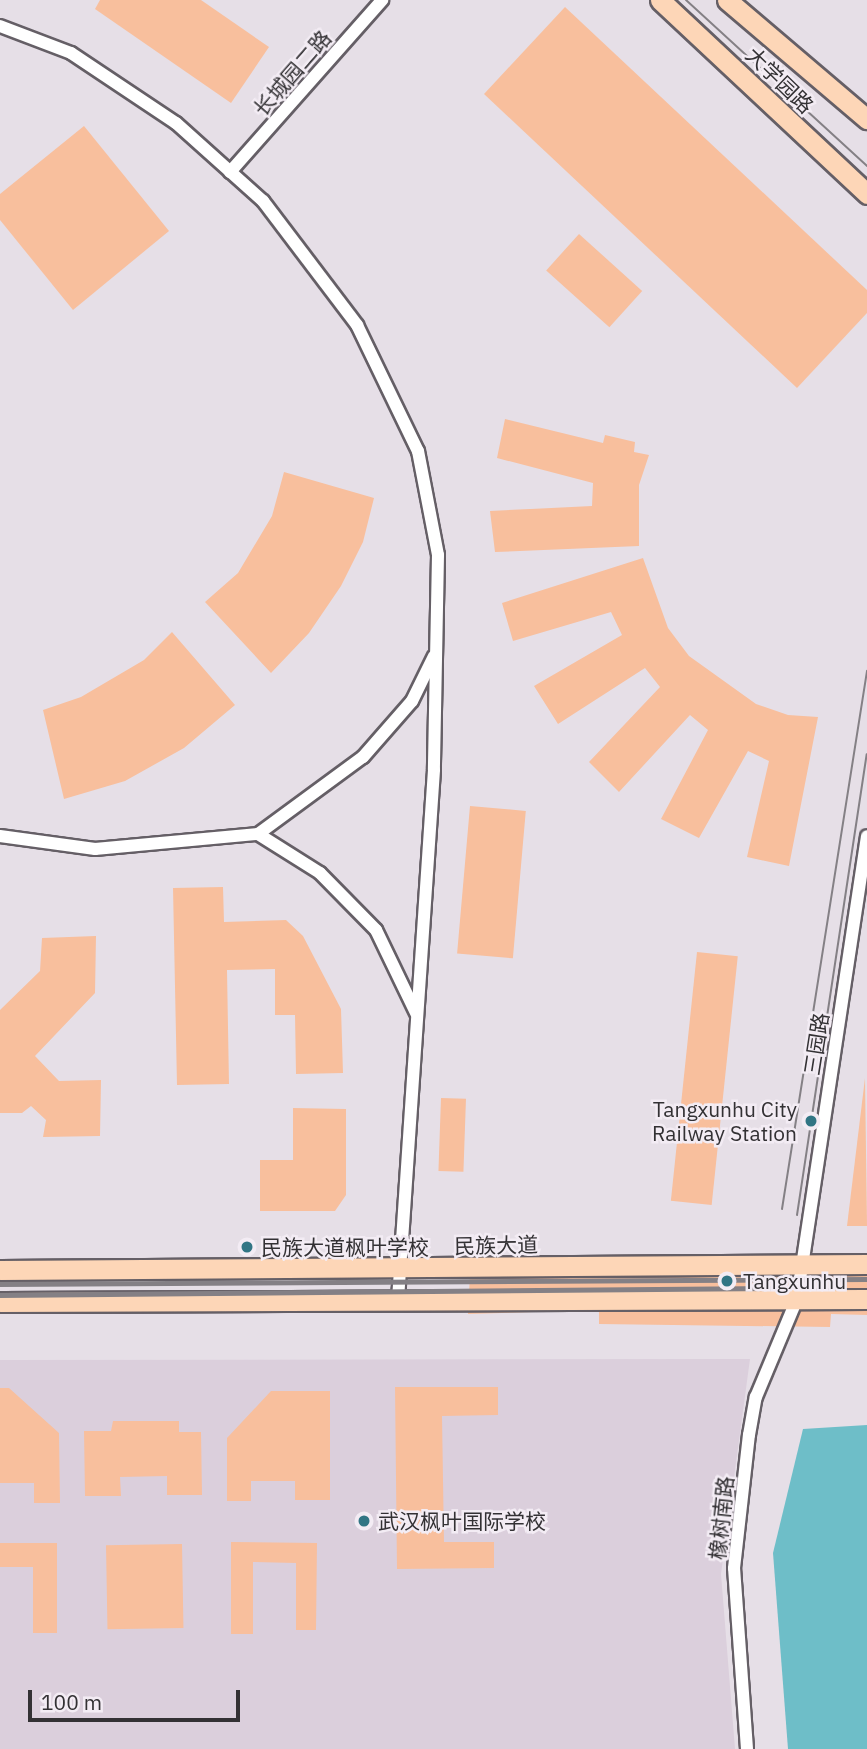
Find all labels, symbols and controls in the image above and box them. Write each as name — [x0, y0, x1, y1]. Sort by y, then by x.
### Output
street label: 长城园二路 — [248, 25, 336, 121]
street label: 大学园路 — [741, 42, 819, 118]
street label: 三园路 — [799, 1011, 833, 1077]
place label: Tangxunhu City Railway Station — [652, 1096, 797, 1146]
marker: Tangxunhu City Railway Station — [803, 1113, 819, 1129]
street label: 民族大道 — [454, 1232, 538, 1258]
place label: 民族大道枫叶学校 — [261, 1234, 429, 1260]
marker: 民族大道枫叶学校 — [239, 1239, 255, 1255]
place label: Tangxunhu — [743, 1268, 846, 1294]
marker: Tangxunhu — [717, 1271, 737, 1291]
street label: 橡树南路 — [704, 1475, 738, 1561]
place label: 武汉枫叶国际学校 — [378, 1508, 546, 1534]
marker: 武汉枫叶国际学校 — [356, 1513, 372, 1529]
scale bar — [32, 1676, 243, 1720]
text: 100 m — [41, 1688, 102, 1716]

